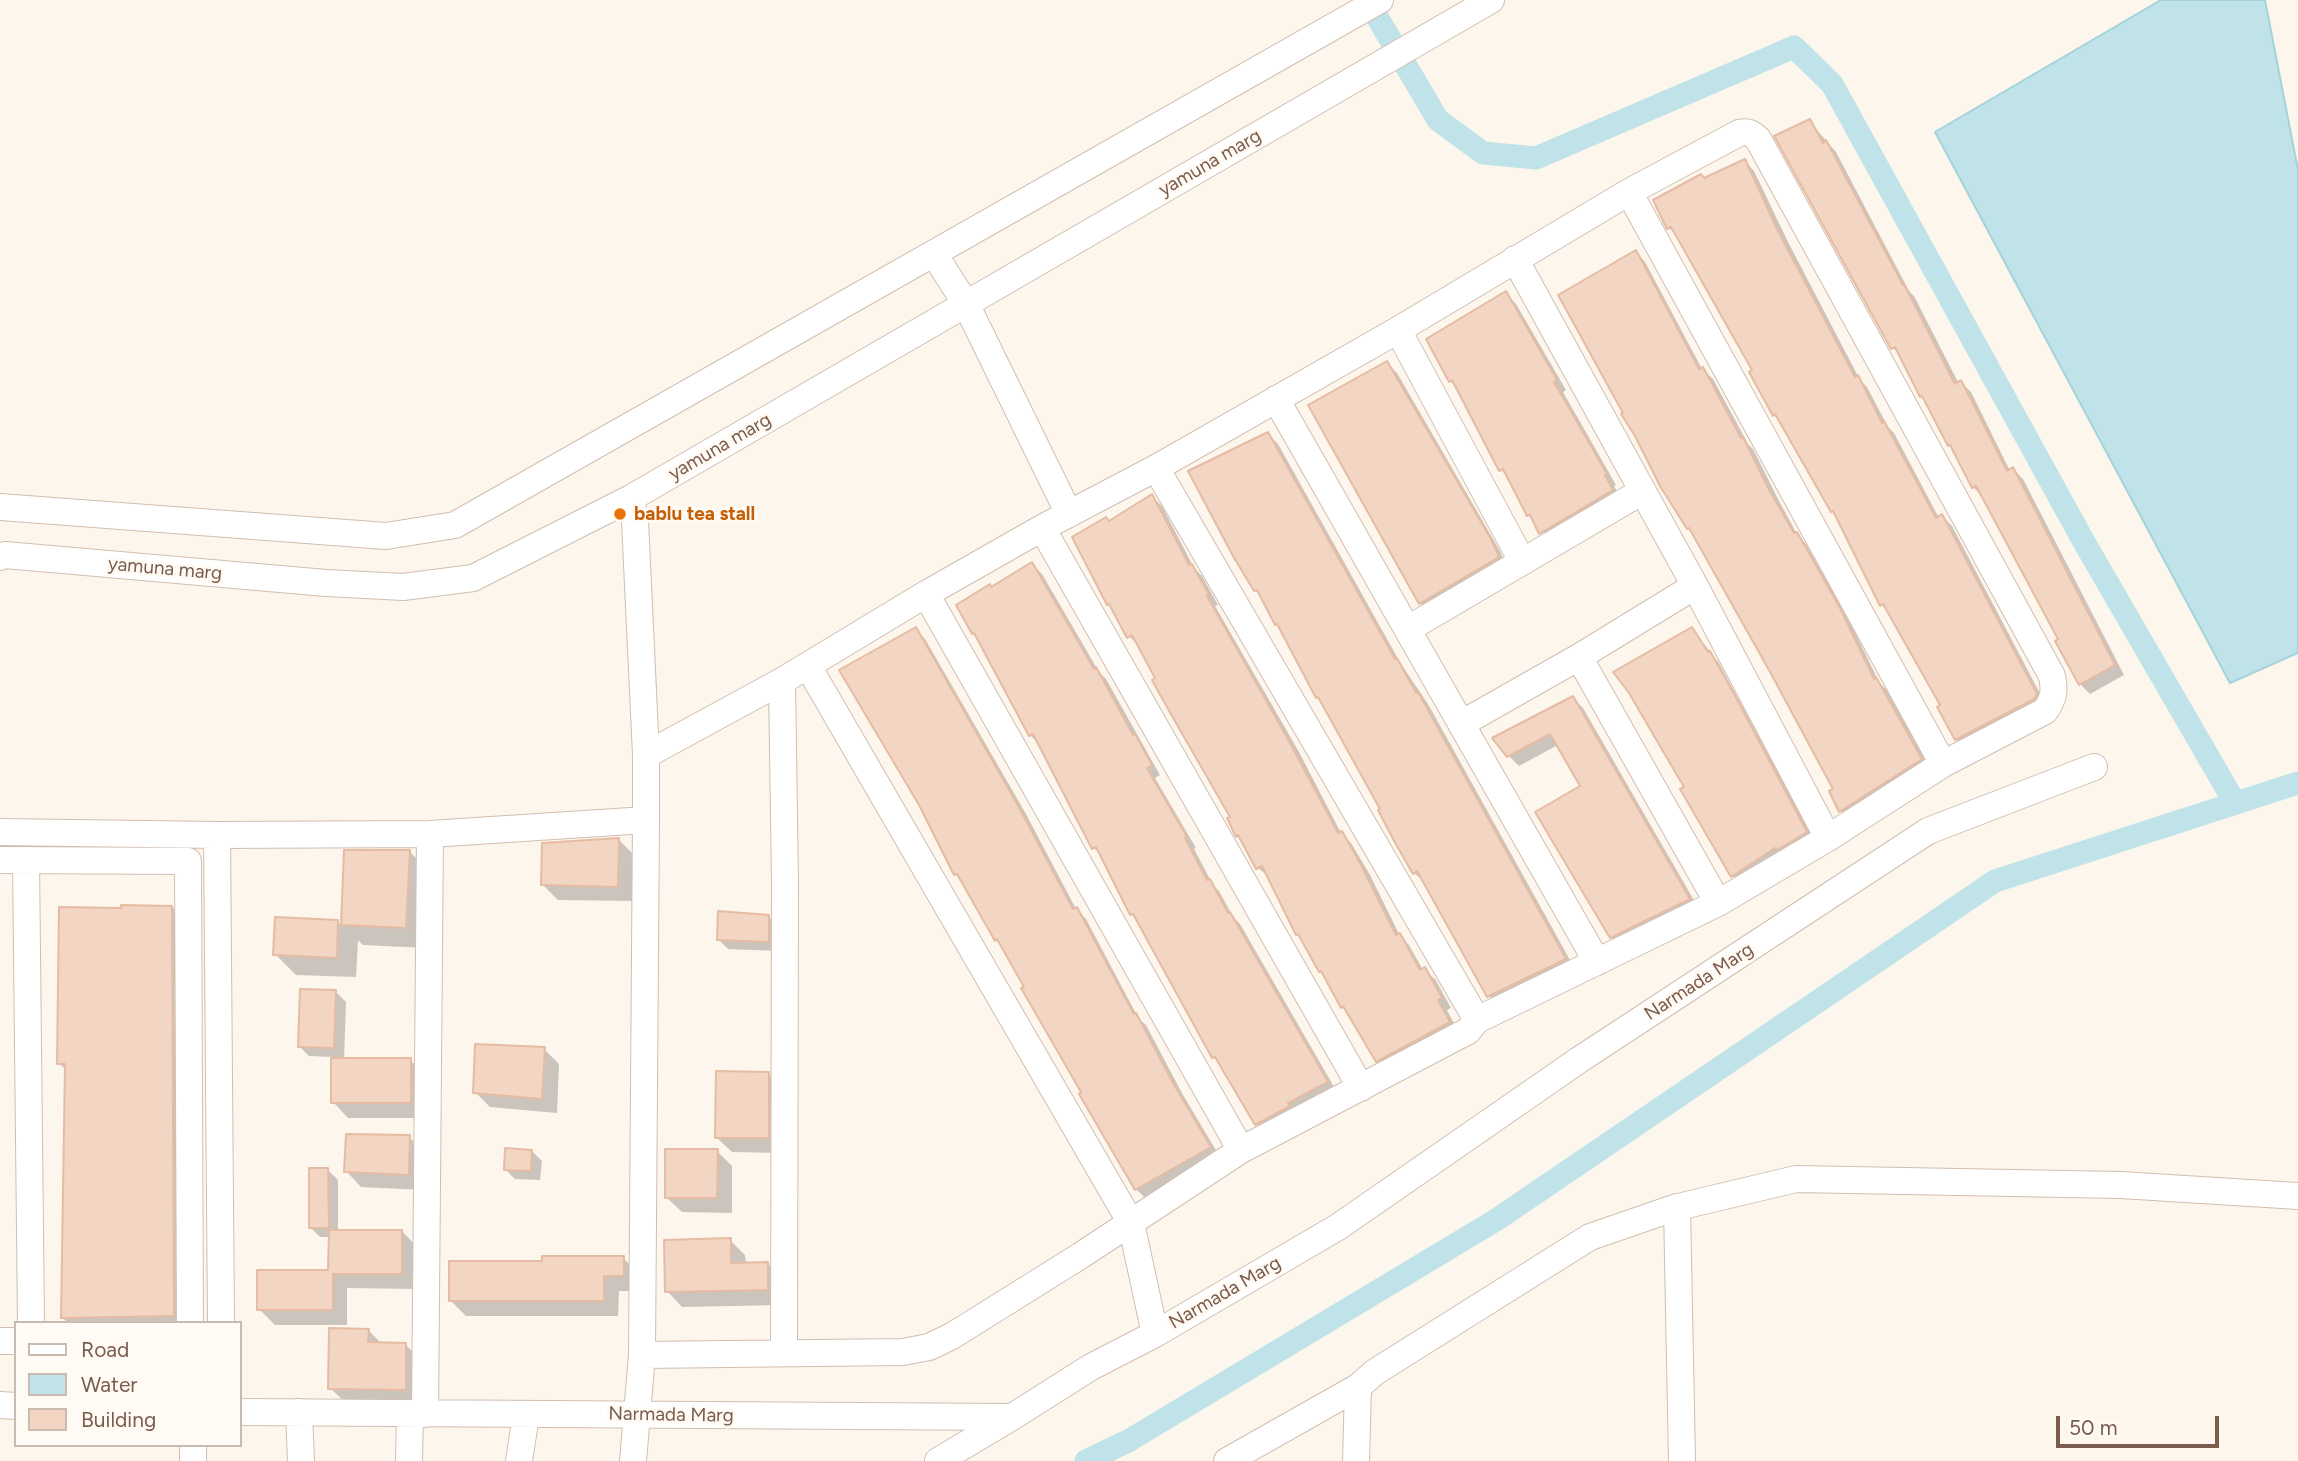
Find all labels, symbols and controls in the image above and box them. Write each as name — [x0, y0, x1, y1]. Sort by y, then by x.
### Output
street label: yamuna marg — [1155, 124, 1265, 202]
street label: yamuna marg — [665, 408, 775, 486]
place label: bablu tea stall — [634, 503, 755, 525]
marker: bablu tea stall — [612, 506, 628, 522]
street label: yamuna marg — [107, 553, 223, 585]
street label: Narmada Marg — [1640, 938, 1758, 1026]
street label: Narmada Marg — [1165, 1252, 1285, 1334]
legend — [14, 1321, 242, 1447]
text: Road — [81, 1337, 129, 1362]
text: Water — [81, 1372, 137, 1397]
scale bar — [2060, 1402, 2223, 1446]
street label: Narmada Marg — [608, 1403, 734, 1427]
text: Building — [81, 1407, 156, 1432]
text: 50 m — [2069, 1415, 2118, 1440]

